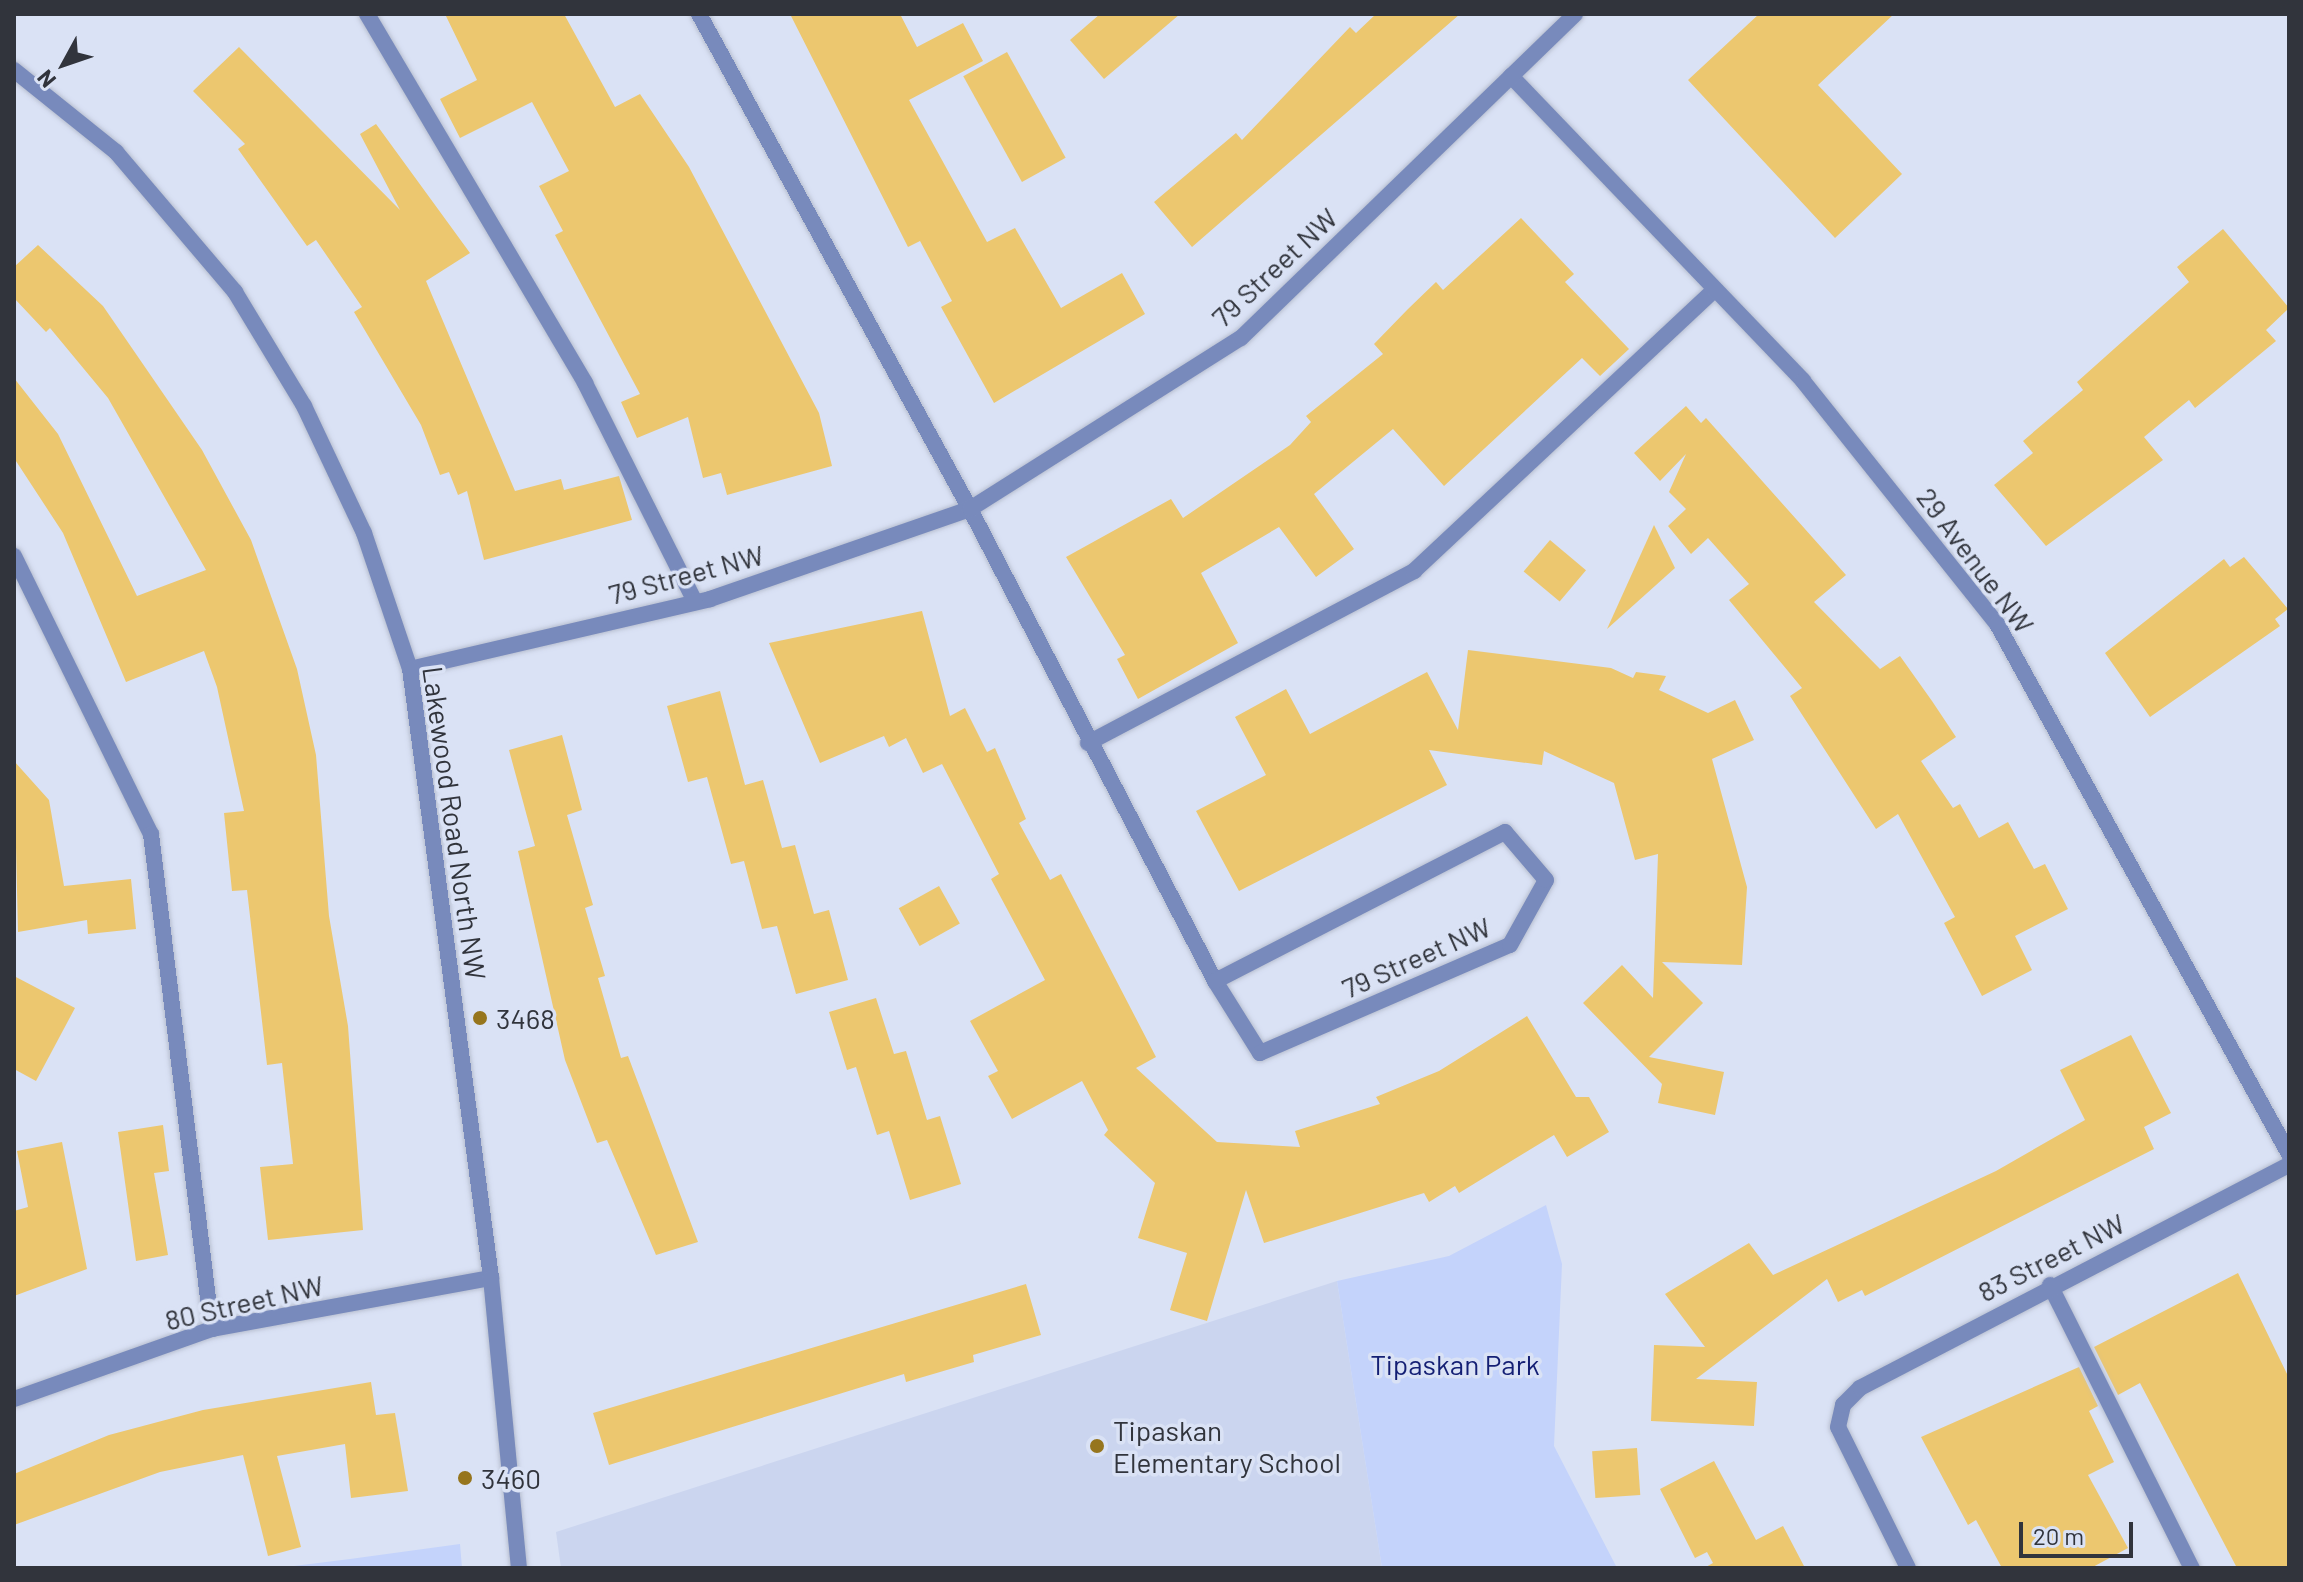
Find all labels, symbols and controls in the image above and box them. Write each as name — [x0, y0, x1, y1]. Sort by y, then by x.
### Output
north arrow — [24, 24, 104, 104]
text: N — [31, 65, 60, 93]
street label: 79 Street NW — [1204, 200, 1344, 334]
street label: 29 Avenue NW — [1910, 481, 2042, 639]
street label: 79 Street NW — [605, 537, 767, 611]
street label: Lakewood Road North NW — [416, 664, 494, 982]
street label: 79 Street NW — [1337, 909, 1495, 1005]
place label: 3468 — [496, 1001, 555, 1035]
marker: 3468 — [471, 1009, 489, 1027]
street label: 83 Street NW — [1972, 1206, 2130, 1308]
street label: 80 Street NW — [162, 1267, 326, 1337]
park label: Tipaskan Park — [1370, 1347, 1540, 1381]
place label: Tipaskan Elementary School — [1113, 1413, 1341, 1479]
marker: Tipaskan Elementary School — [1088, 1437, 1106, 1455]
place label: 3460 — [481, 1461, 541, 1495]
marker: 3460 — [456, 1469, 474, 1487]
scale bar — [2023, 1506, 2137, 1556]
text: 20 m — [2033, 1521, 2084, 1550]

